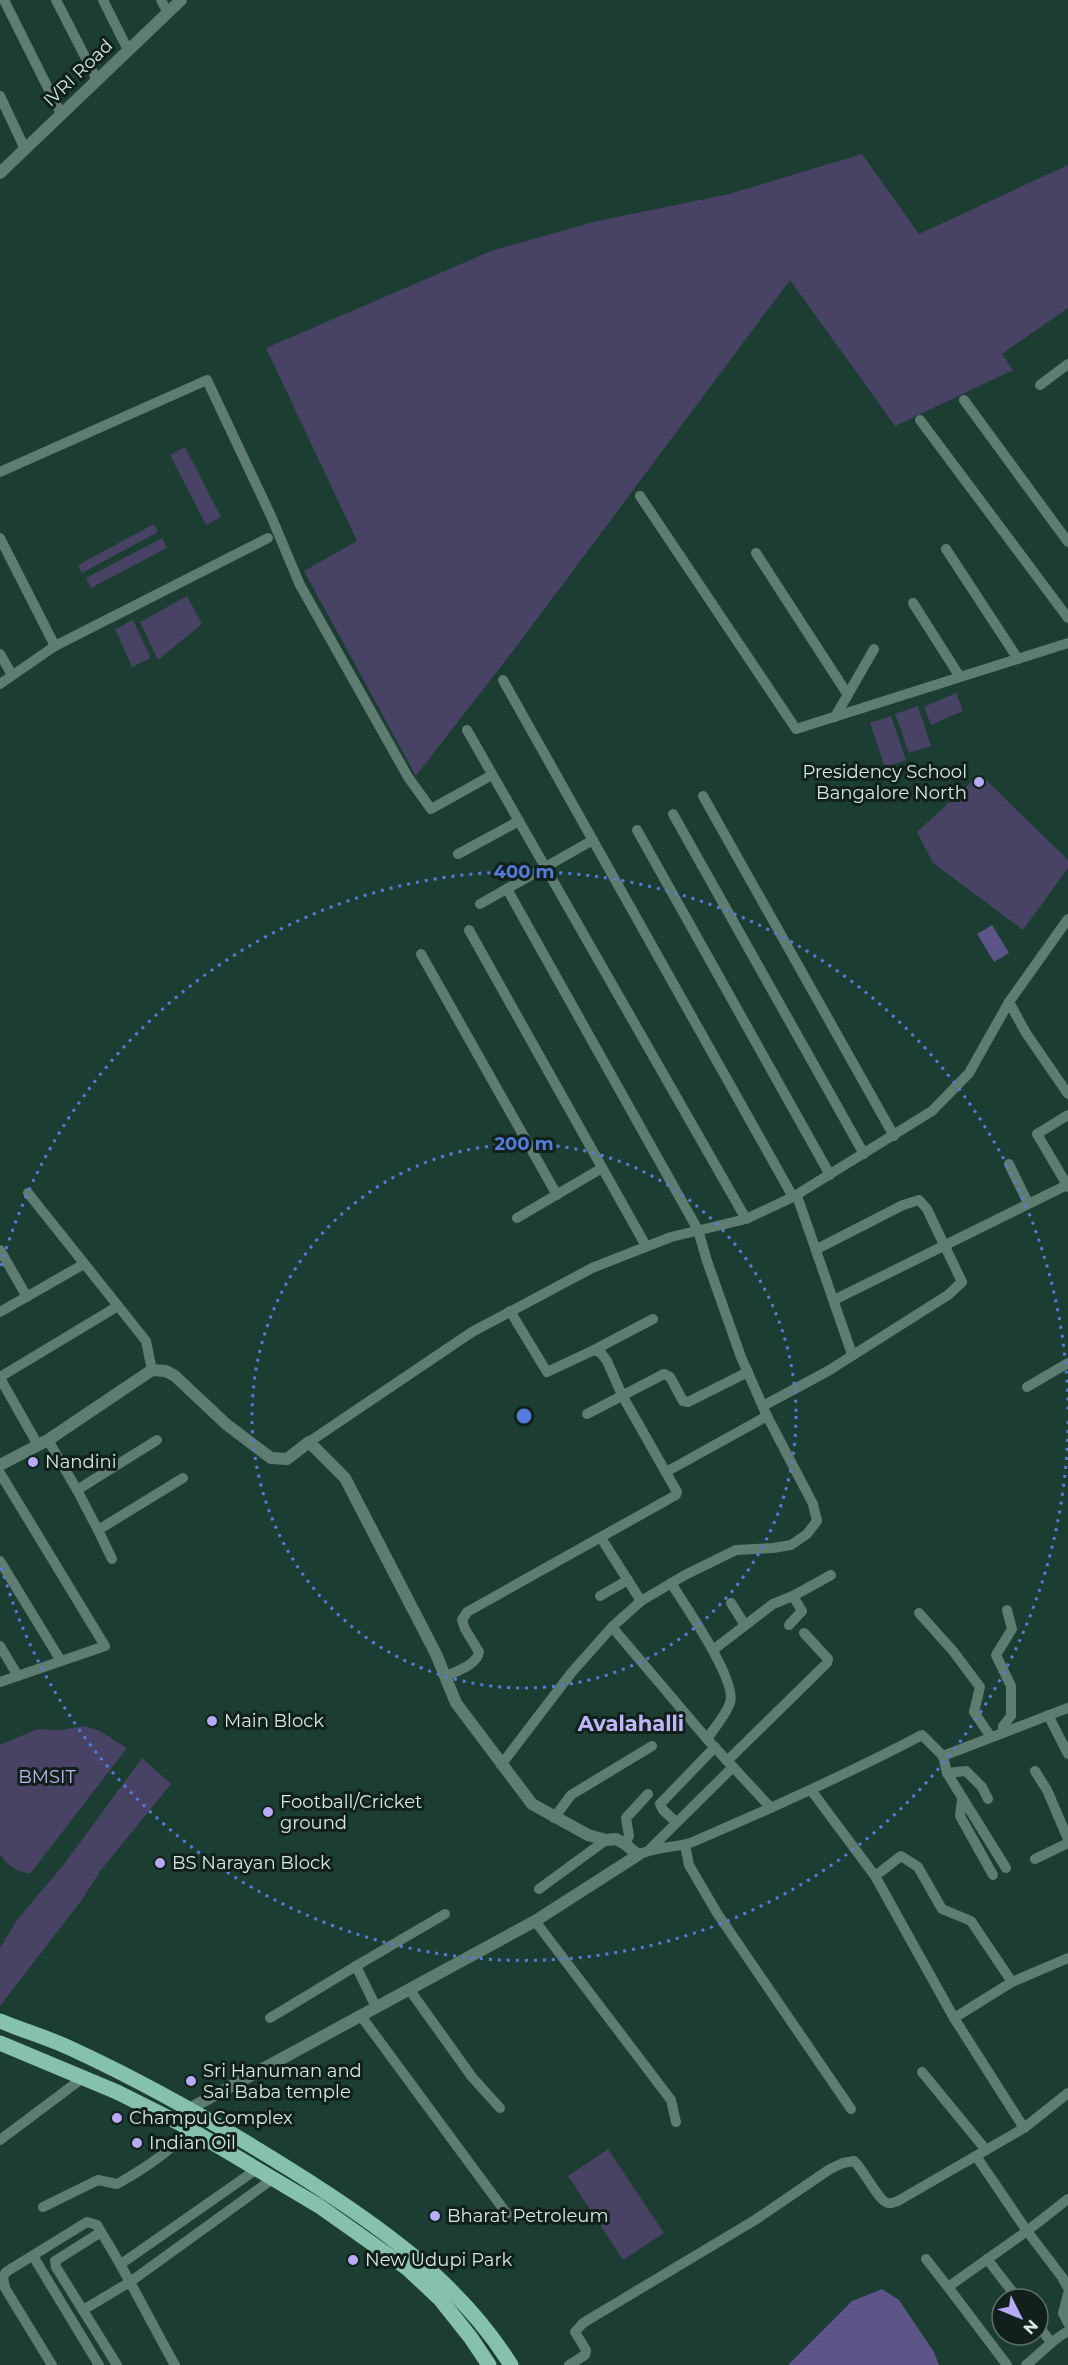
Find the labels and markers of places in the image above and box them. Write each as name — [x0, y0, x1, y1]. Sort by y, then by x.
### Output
place label: Presidency School Bangalore North — [803, 761, 967, 804]
marker: Presidency School Bangalore North — [972, 775, 986, 789]
centre of rings — [514, 1406, 534, 1426]
place label: Nandini — [45, 1451, 116, 1473]
marker: Nandini — [26, 1455, 40, 1469]
place label: Main Block — [224, 1710, 324, 1732]
marker: Main Block — [205, 1714, 219, 1728]
place label: Football/Cricket ground — [280, 1791, 422, 1834]
marker: Football/Cricket ground — [261, 1805, 275, 1819]
place label: BS Narayan Block — [172, 1852, 331, 1874]
marker: BS Narayan Block — [153, 1856, 167, 1870]
place label: Sri Hanuman and Sai Baba temple — [203, 2060, 362, 2103]
marker: Sri Hanuman and Sai Baba temple — [184, 2074, 198, 2088]
place label: Champu Complex — [129, 2107, 293, 2129]
marker: Champu Complex — [110, 2111, 124, 2125]
place label: Indian Oil — [149, 2132, 236, 2154]
marker: Indian Oil — [130, 2136, 144, 2150]
place label: Bharat Petroleum — [447, 2205, 609, 2227]
marker: Bharat Petroleum — [428, 2209, 442, 2223]
place label: New Udupi Park — [365, 2249, 513, 2271]
marker: New Udupi Park — [346, 2253, 360, 2267]

